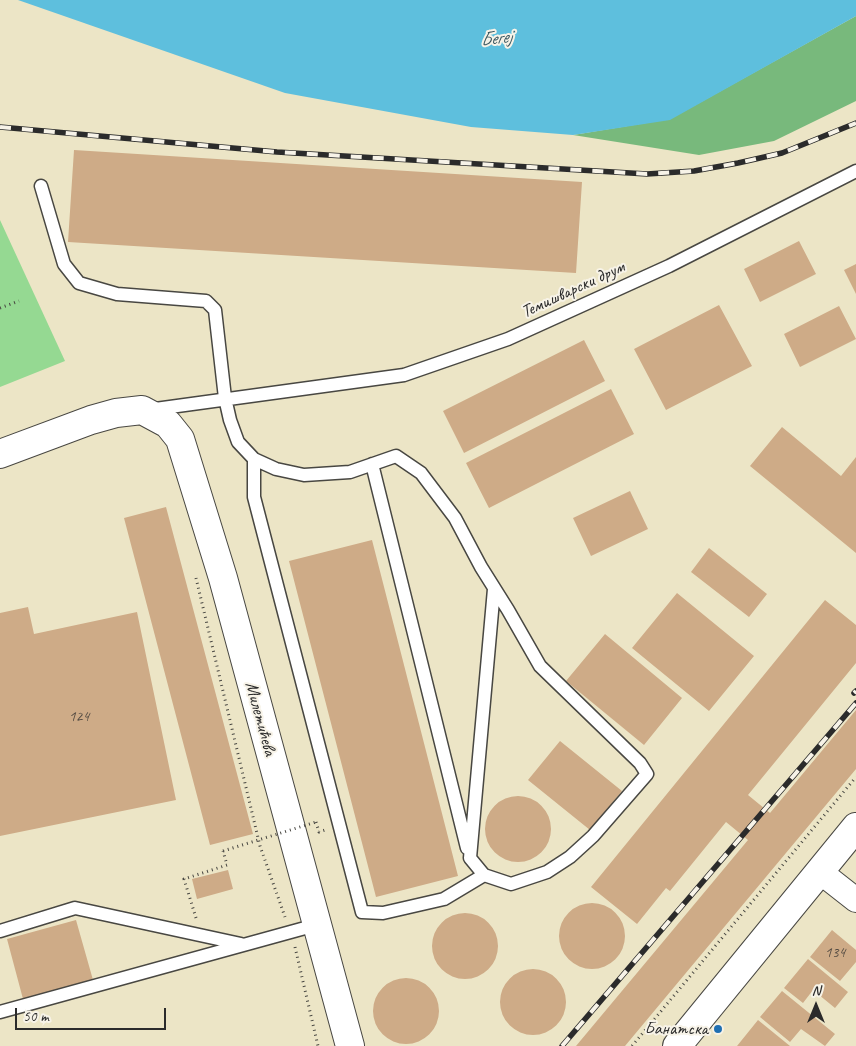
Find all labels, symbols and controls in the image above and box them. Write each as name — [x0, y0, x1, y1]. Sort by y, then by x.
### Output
water label: Бегеј — [479, 26, 513, 52]
street label: Темишварски друм — [518, 257, 628, 323]
street label: Милетићева — [240, 680, 280, 758]
house number: 124 — [69, 708, 89, 726]
house number: 134 — [825, 944, 845, 962]
north arrow — [791, 981, 841, 1031]
text: N — [812, 982, 820, 999]
scale bar — [18, 998, 169, 1030]
text: 50 m — [23, 1007, 49, 1026]
place label: Банатска — [645, 1018, 708, 1040]
marker: Банатска — [712, 1023, 724, 1035]

